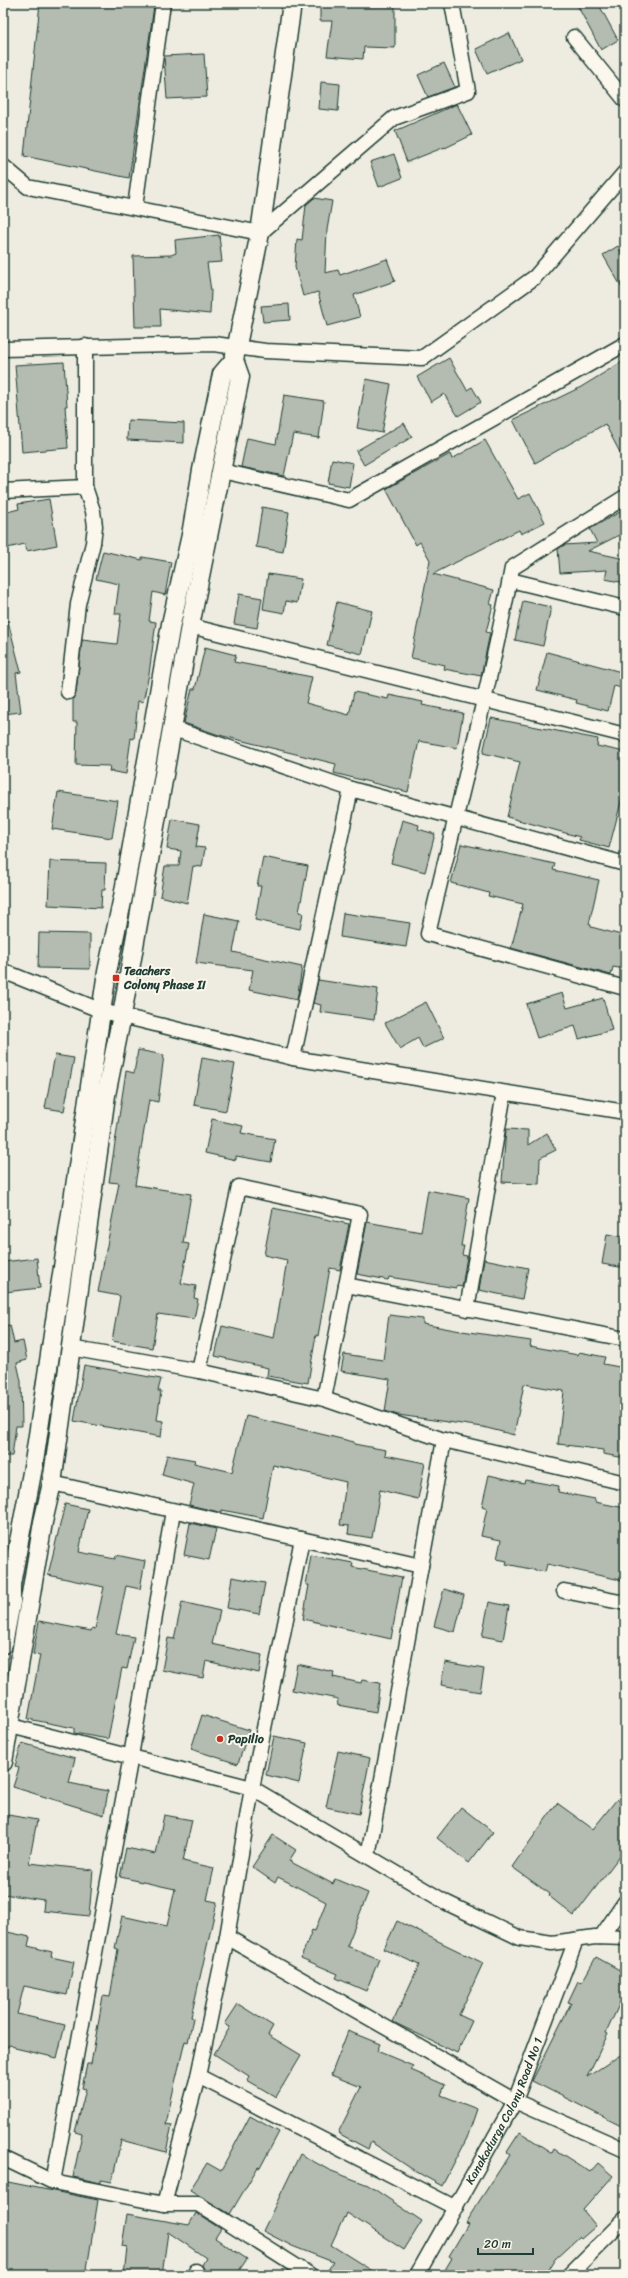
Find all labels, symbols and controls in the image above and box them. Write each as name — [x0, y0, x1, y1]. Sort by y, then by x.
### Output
place label: Teachers Colony Phase II — [123, 960, 206, 996]
marker: Teachers Colony Phase II — [111, 973, 121, 983]
place label: Papilio — [228, 1728, 265, 1750]
marker: Papilio — [215, 1734, 225, 1744]
street label: Kanakadurga Colony Road No 1 — [459, 2034, 549, 2189]
scale bar — [478, 2230, 533, 2256]
text: 20 m — [484, 2233, 511, 2255]

